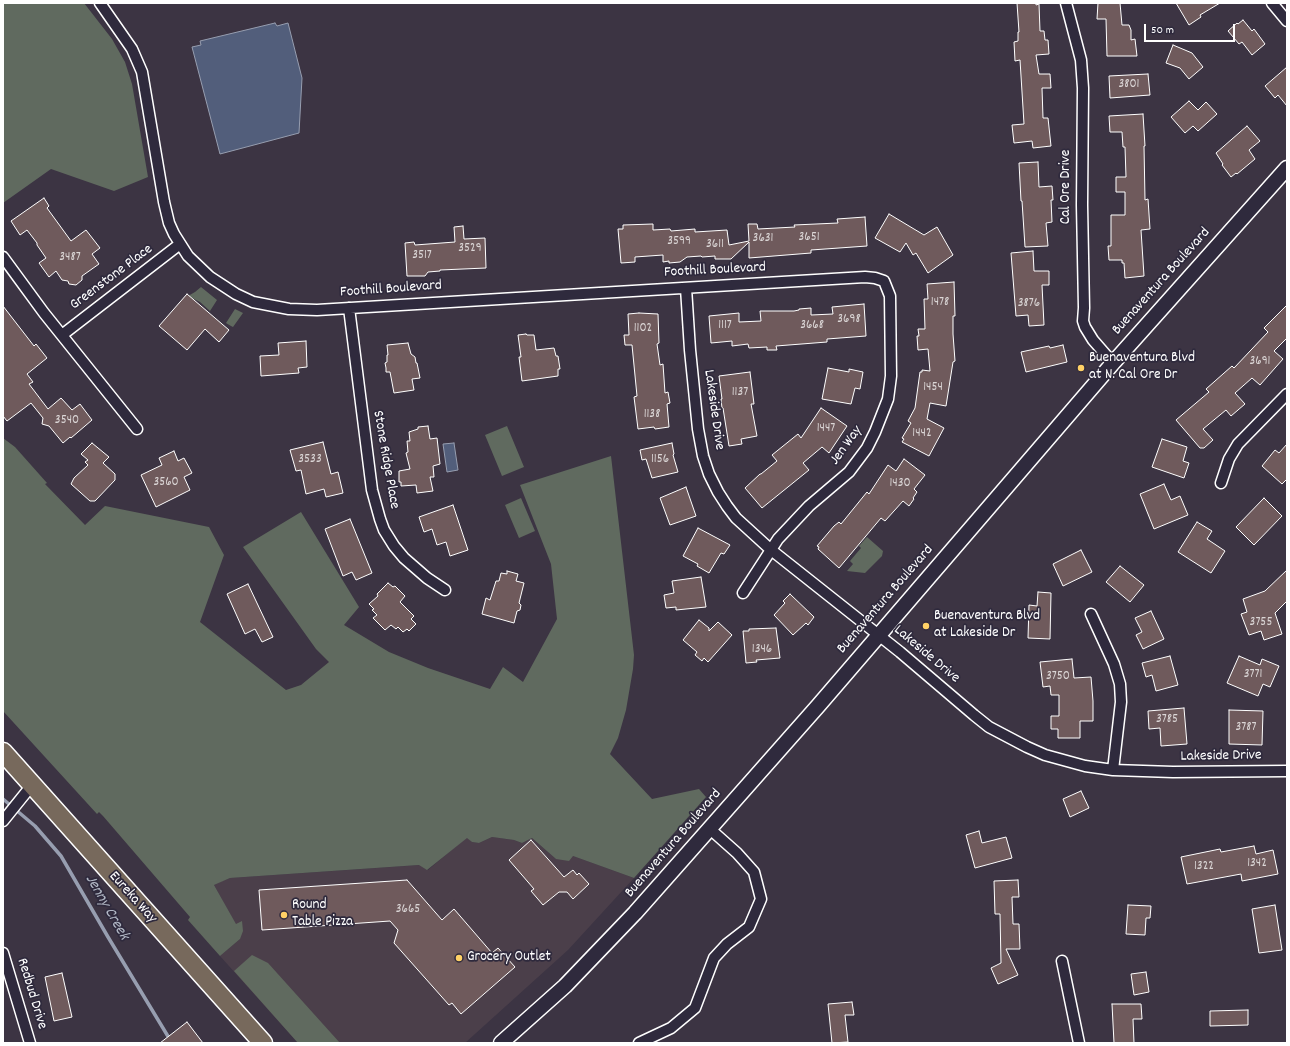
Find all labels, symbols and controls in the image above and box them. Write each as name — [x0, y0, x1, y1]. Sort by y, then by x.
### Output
scale bar — [1146, 16, 1237, 42]
text: 50 m — [1151, 22, 1174, 39]
house number: 3801 — [1119, 77, 1139, 93]
street label: Cal Ore Drive — [1058, 150, 1076, 224]
street label: Buenaventura Boulevard — [1109, 225, 1215, 339]
house number: 3651 — [798, 230, 820, 246]
house number: 3631 — [753, 231, 773, 247]
house number: 3599 — [667, 234, 691, 250]
house number: 3611 — [706, 237, 724, 253]
street label: Greenstone Place — [67, 241, 157, 315]
house number: 3529 — [458, 241, 482, 257]
house number: 3517 — [412, 248, 432, 264]
house number: 3487 — [59, 250, 81, 266]
street label: Foothill Boulevard — [664, 259, 766, 283]
street label: Foothill Boulevard — [339, 277, 443, 303]
house number: 1478 — [931, 295, 949, 311]
house number: 3876 — [1018, 296, 1040, 312]
house number: 3698 — [837, 312, 861, 328]
house number: 1117 — [718, 318, 732, 334]
house number: 3668 — [800, 318, 824, 334]
house number: 1102 — [634, 321, 652, 337]
place label: Buenaventura Blvd at N. Cal Ore Dr — [1089, 350, 1195, 385]
house number: 3691 — [1250, 354, 1270, 370]
marker: Buenaventura Blvd at N. Cal Ore Dr — [1076, 363, 1086, 373]
street label: Lakeside Drive — [698, 369, 728, 451]
house number: 1454 — [923, 380, 943, 396]
house number: 1137 — [732, 385, 748, 401]
house number: 1138 — [644, 407, 660, 423]
street label: Stone Ridge Place — [367, 409, 403, 511]
house number: 3540 — [55, 413, 79, 429]
house number: 1447 — [817, 421, 835, 437]
street label: Jen Way — [827, 423, 867, 469]
house number: 1442 — [912, 426, 932, 442]
house number: 3533 — [298, 452, 322, 468]
house number: 1156 — [651, 452, 669, 468]
house number: 3560 — [153, 475, 179, 491]
house number: 1430 — [889, 476, 911, 492]
street label: Buenaventura Boulevard — [834, 542, 938, 658]
place label: Buenaventura Blvd at Lakeside Dr — [934, 608, 1040, 643]
house number: 3755 — [1250, 615, 1272, 631]
marker: Buenaventura Blvd at Lakeside Dr — [921, 621, 931, 631]
street label: Lakeside Drive — [889, 622, 963, 688]
house number: 1346 — [752, 642, 772, 658]
house number: 3771 — [1244, 667, 1262, 683]
house number: 3750 — [1046, 669, 1070, 685]
house number: 3785 — [1156, 712, 1178, 728]
house number: 3787 — [1236, 720, 1256, 736]
street label: Lakeside Drive — [1180, 747, 1262, 767]
street label: Buenaventura Boulevard — [622, 786, 726, 902]
house number: 1342 — [1247, 856, 1267, 872]
house number: 1322 — [1194, 859, 1214, 875]
street label: Eureka Way — [104, 868, 160, 928]
water label: Jenny Creek — [80, 872, 132, 944]
place label: Round Table Pizza — [292, 897, 353, 932]
house number: 3665 — [396, 902, 420, 918]
marker: Round Table Pizza — [279, 910, 289, 920]
place label: Grocery Outlet — [467, 949, 551, 967]
marker: Grocery Outlet — [454, 953, 464, 963]
street label: Redbud Drive — [12, 956, 50, 1032]

